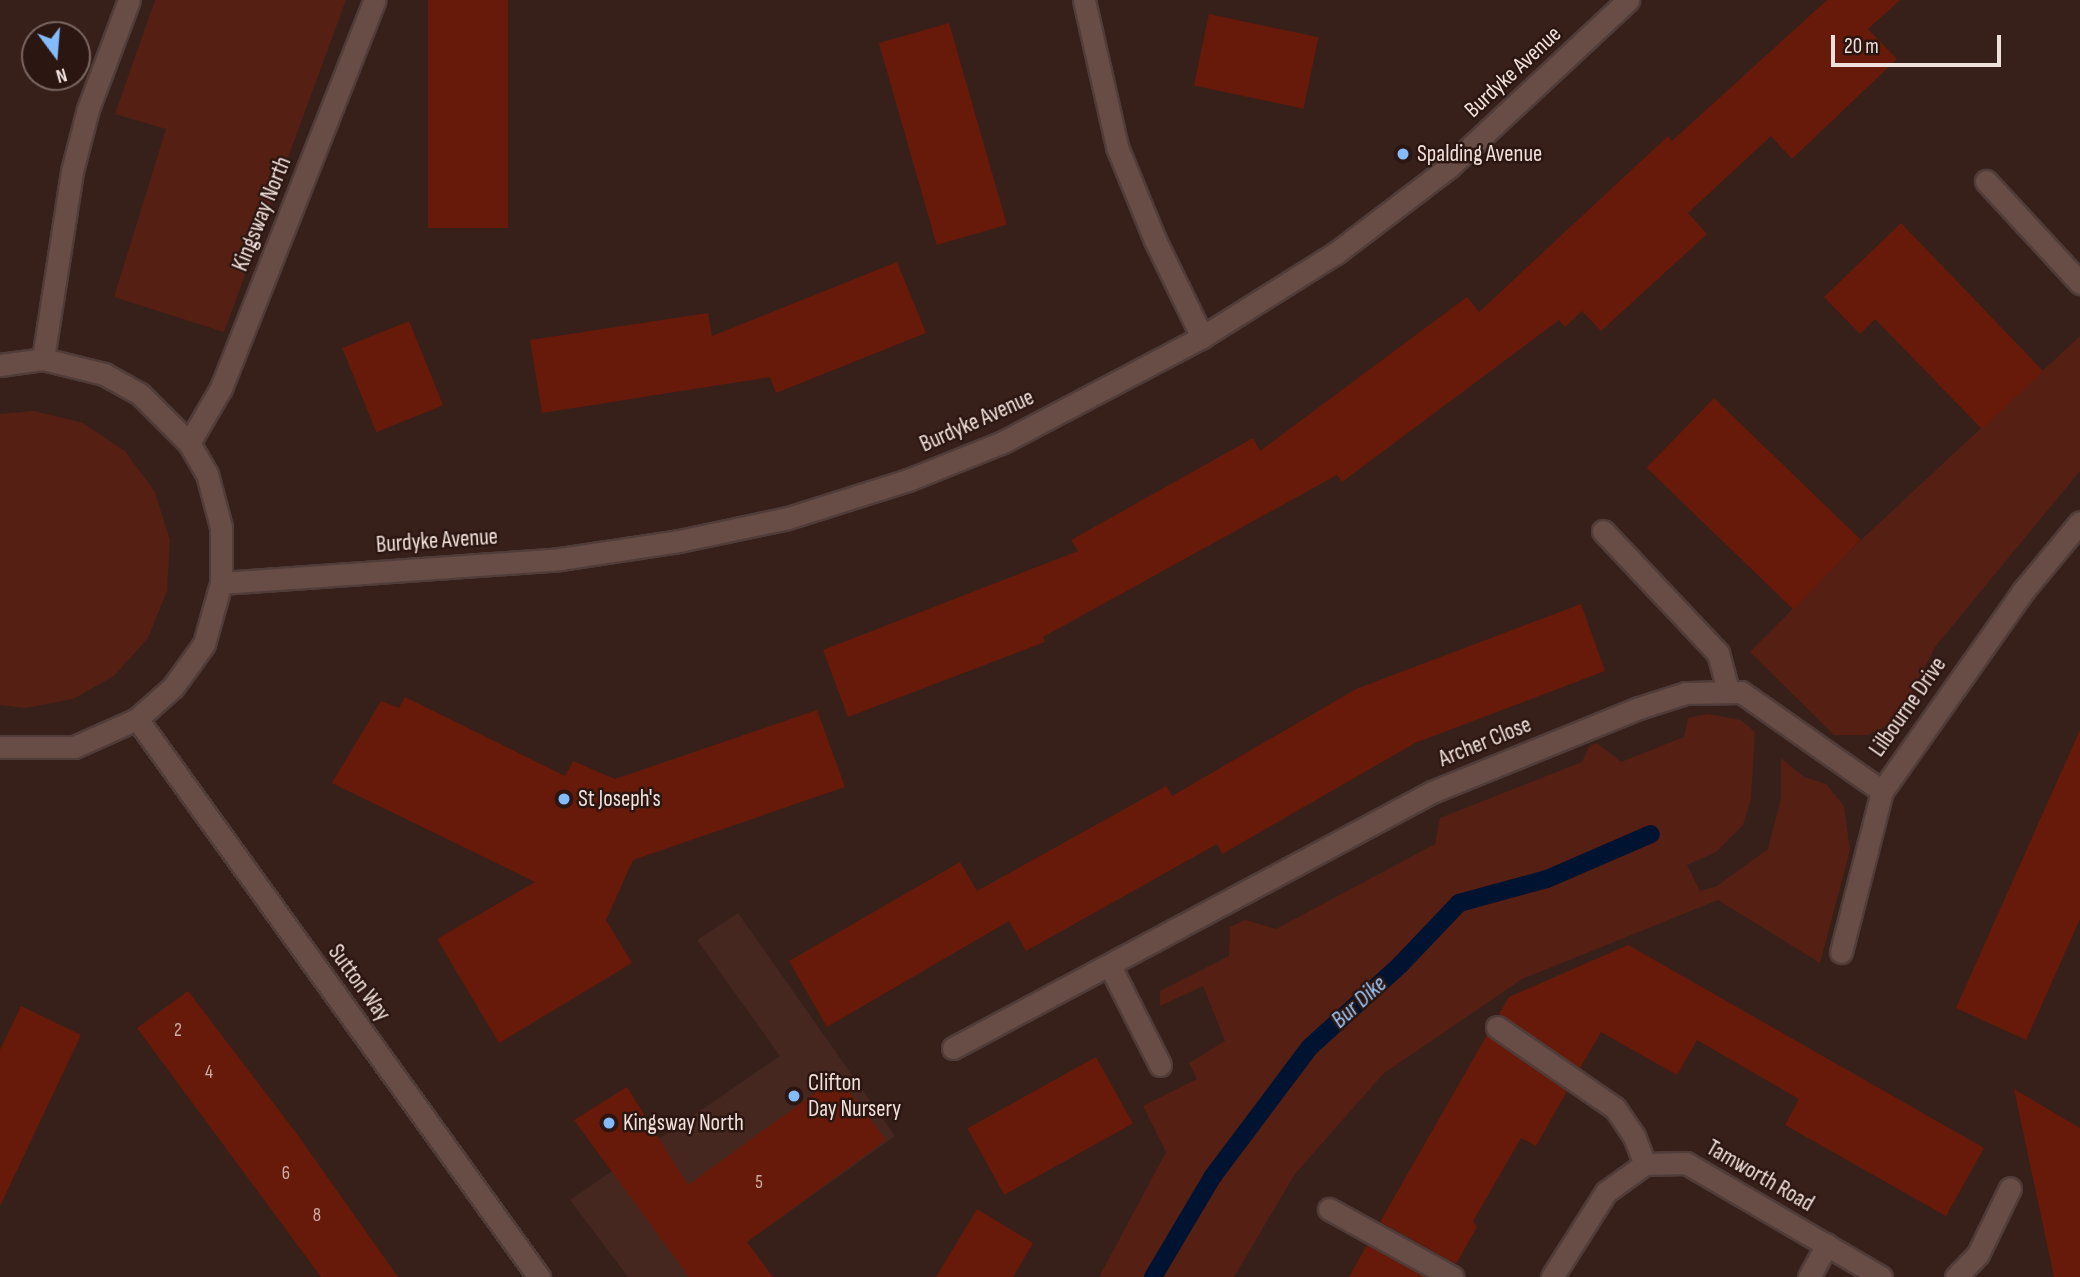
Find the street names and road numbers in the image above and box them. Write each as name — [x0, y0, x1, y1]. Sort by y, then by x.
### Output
street label: Burdyke Avenue — [1459, 20, 1567, 124]
street label: Kingsway North — [227, 153, 297, 275]
street label: Burdyke Avenue — [916, 384, 1038, 458]
street label: Burdyke Avenue — [375, 523, 499, 559]
street label: Lilbourne Drive — [1864, 652, 1952, 762]
street label: Archer Close — [1435, 711, 1535, 773]
street label: Sutton Way — [322, 939, 396, 1027]
street label: Tamworth Road — [1701, 1134, 1819, 1218]

